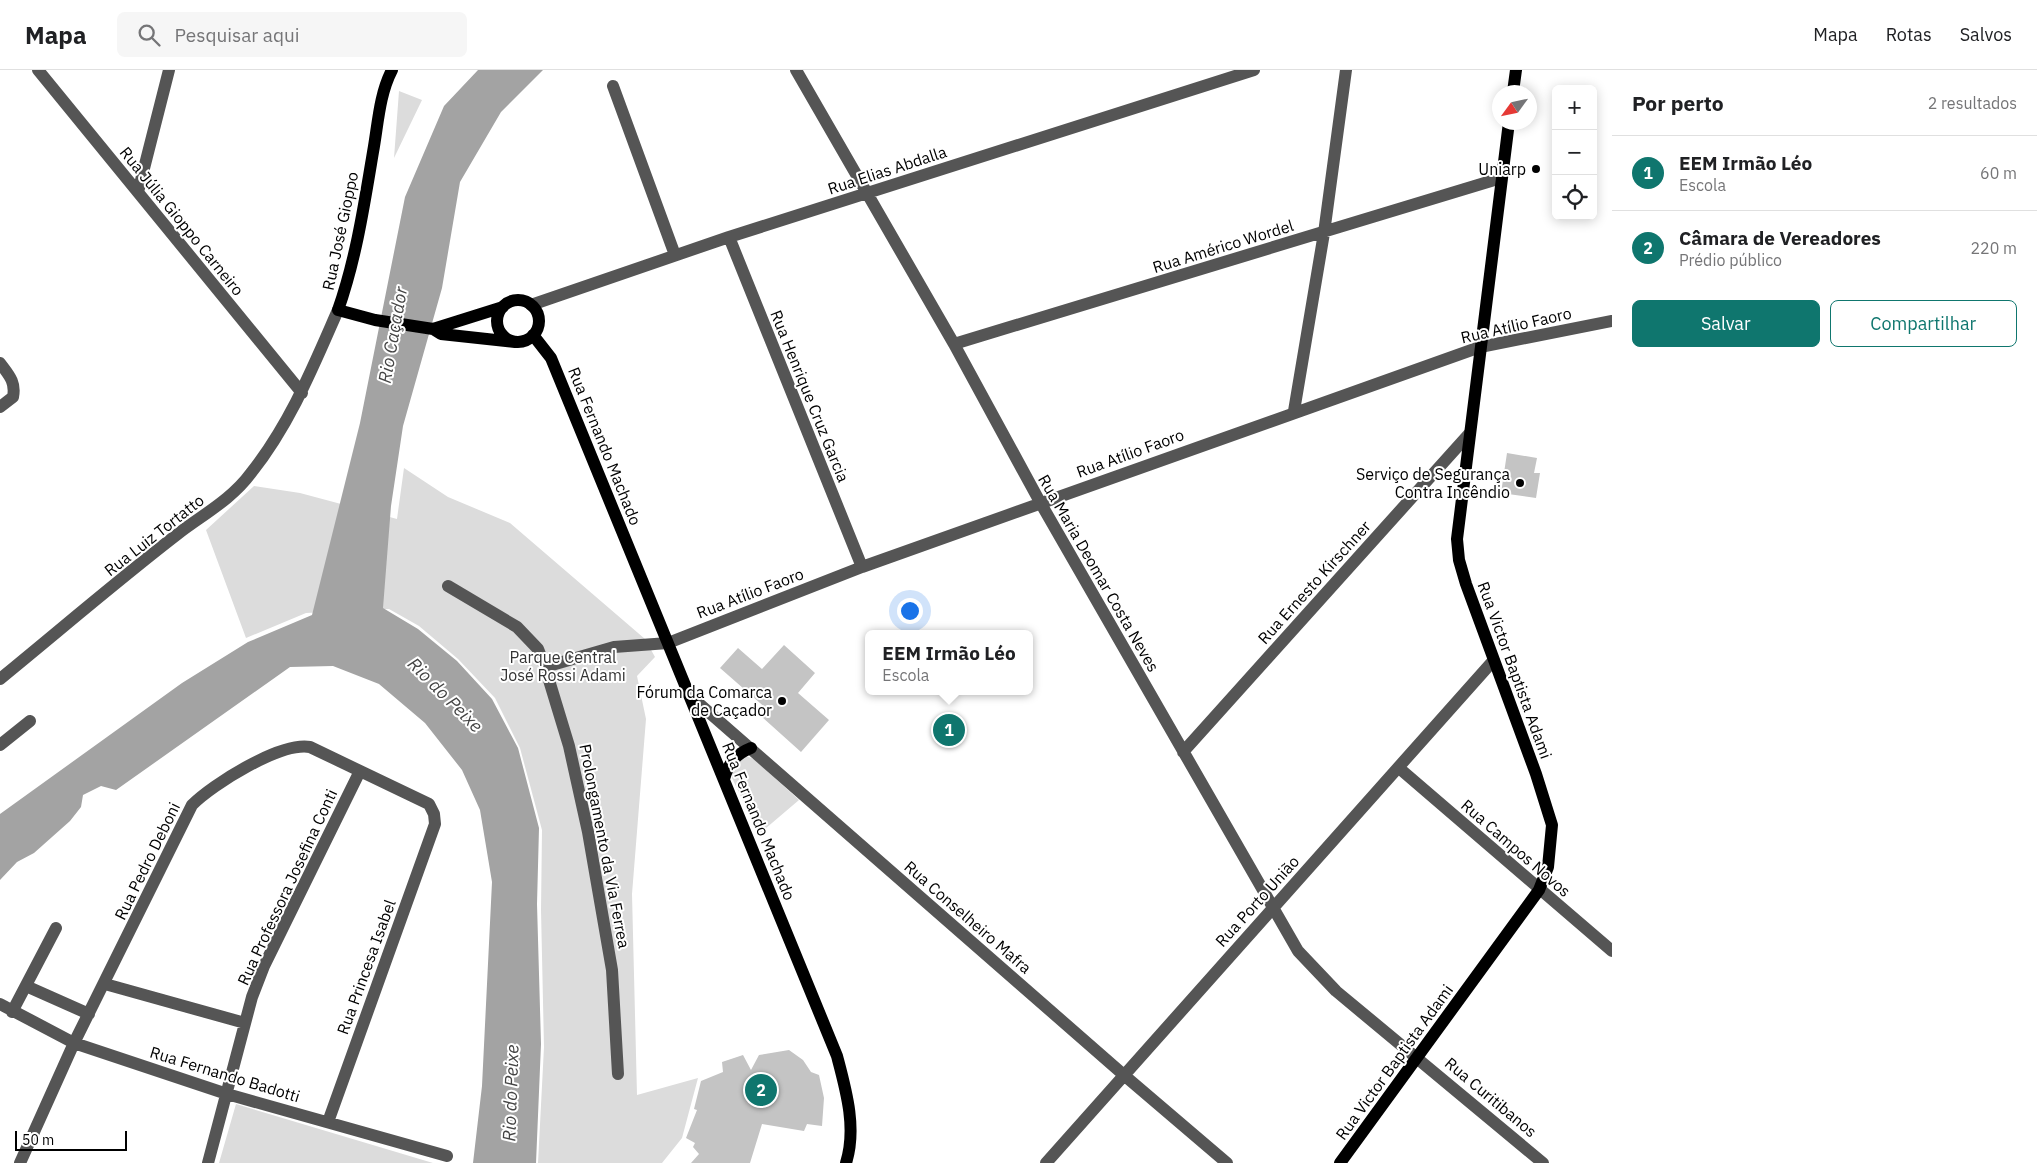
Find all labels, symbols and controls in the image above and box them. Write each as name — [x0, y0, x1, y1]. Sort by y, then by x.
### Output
search box — [117, 12, 467, 57]
text: Mapa — [25, 19, 87, 51]
icon: search — [135, 21, 163, 49]
text: Pesquisar aqui — [175, 23, 300, 47]
text: Mapa — [1813, 23, 1858, 46]
text: Rotas — [1886, 23, 1932, 46]
text: Salvos — [1960, 23, 2012, 46]
north arrow — [1492, 85, 1537, 130]
map controls — [1552, 85, 1597, 220]
button: + — [1552, 85, 1597, 130]
text: Por perto — [1632, 89, 1724, 117]
text: 2 resultados — [1928, 93, 2017, 113]
button: − — [1552, 130, 1597, 175]
street label: Rua Elias Abdalla — [825, 141, 949, 199]
street label: Rua Júlia Gioppo Carneiro — [116, 142, 248, 300]
text: EEM Irmão Léo — [1679, 151, 1812, 175]
place label: Uniarp — [1478, 159, 1526, 179]
marker: Uniarp — [1530, 163, 1542, 175]
text: 1 — [1643, 163, 1653, 183]
text: 60 m — [1980, 163, 2017, 183]
street label: Rua José Gioppo — [318, 170, 362, 292]
button: locate — [1552, 175, 1597, 220]
text: Escola — [1679, 175, 1726, 195]
street label: Rua Américo Wordel — [1150, 215, 1296, 277]
text: Câmara de Vereadores — [1679, 226, 1881, 250]
text: 2 — [1643, 238, 1653, 258]
text: 220 m — [1970, 238, 2017, 258]
text: Prédio público — [1679, 250, 1782, 270]
water label: Rio Caçador — [373, 285, 412, 385]
button: Salvar — [1632, 300, 1820, 347]
button: Compartilhar — [1830, 300, 2017, 347]
street label: Rua Atílio Faoro — [1459, 303, 1573, 347]
street label: Rua Henrique Cruz Garcia — [766, 307, 854, 485]
street label: Rua Fernando Machado — [564, 364, 646, 528]
street label: Rua Atílio Faoro — [1073, 424, 1187, 482]
place label: Serviço de Segurança Contra Incêndio — [1356, 464, 1510, 502]
street label: Rua Maria Deomar Costa Neves — [1034, 471, 1164, 675]
marker: Serviço de Segurança Contra Incêndio — [1514, 477, 1526, 489]
street label: Rua Luiz Tortatto — [100, 490, 208, 580]
street label: Rua Ernesto Kirschner — [1253, 516, 1375, 648]
street label: Rua Atílio Faoro — [694, 563, 806, 623]
street label: Rua Victor Baptista Adami — [1474, 579, 1556, 761]
your location — [897, 598, 923, 624]
popup — [865, 630, 1033, 695]
text: EEM Irmão Léo — [882, 641, 1016, 665]
park label: Parque Central José Rossi Adami — [500, 647, 626, 685]
water label: Rio do Peixe — [403, 652, 488, 737]
text: Escola — [882, 665, 929, 685]
place label: Fórum da Comarca de Caçador — [636, 682, 772, 720]
marker: Fórum da Comarca de Caçador — [776, 695, 788, 707]
pin: 1 — [933, 711, 965, 749]
street label: Rua Fernando Machado — [718, 739, 800, 903]
street label: Prolongamento da Via Ferrea — [575, 742, 635, 950]
street label: Rua Professora Josefina Conti — [233, 786, 341, 988]
street label: Rua Campos Novos — [1457, 795, 1575, 901]
street label: Rua Pedro Deboni — [110, 799, 184, 923]
street label: Rua Porto União — [1211, 851, 1303, 951]
street label: Rua Conselheiro Mafra — [900, 856, 1036, 978]
street label: Rua Princesa Isabel — [332, 897, 400, 1037]
street label: Rua Victor Baptista Adami — [1331, 980, 1457, 1144]
street label: Rua Fernando Badotti — [148, 1042, 302, 1106]
water label: Rio do Peixe — [497, 1044, 524, 1142]
street label: Rua Curitibanos — [1441, 1053, 1541, 1141]
pin: 2 — [745, 1071, 777, 1109]
scale bar — [15, 1128, 128, 1151]
text: 50 m — [22, 1131, 54, 1149]

